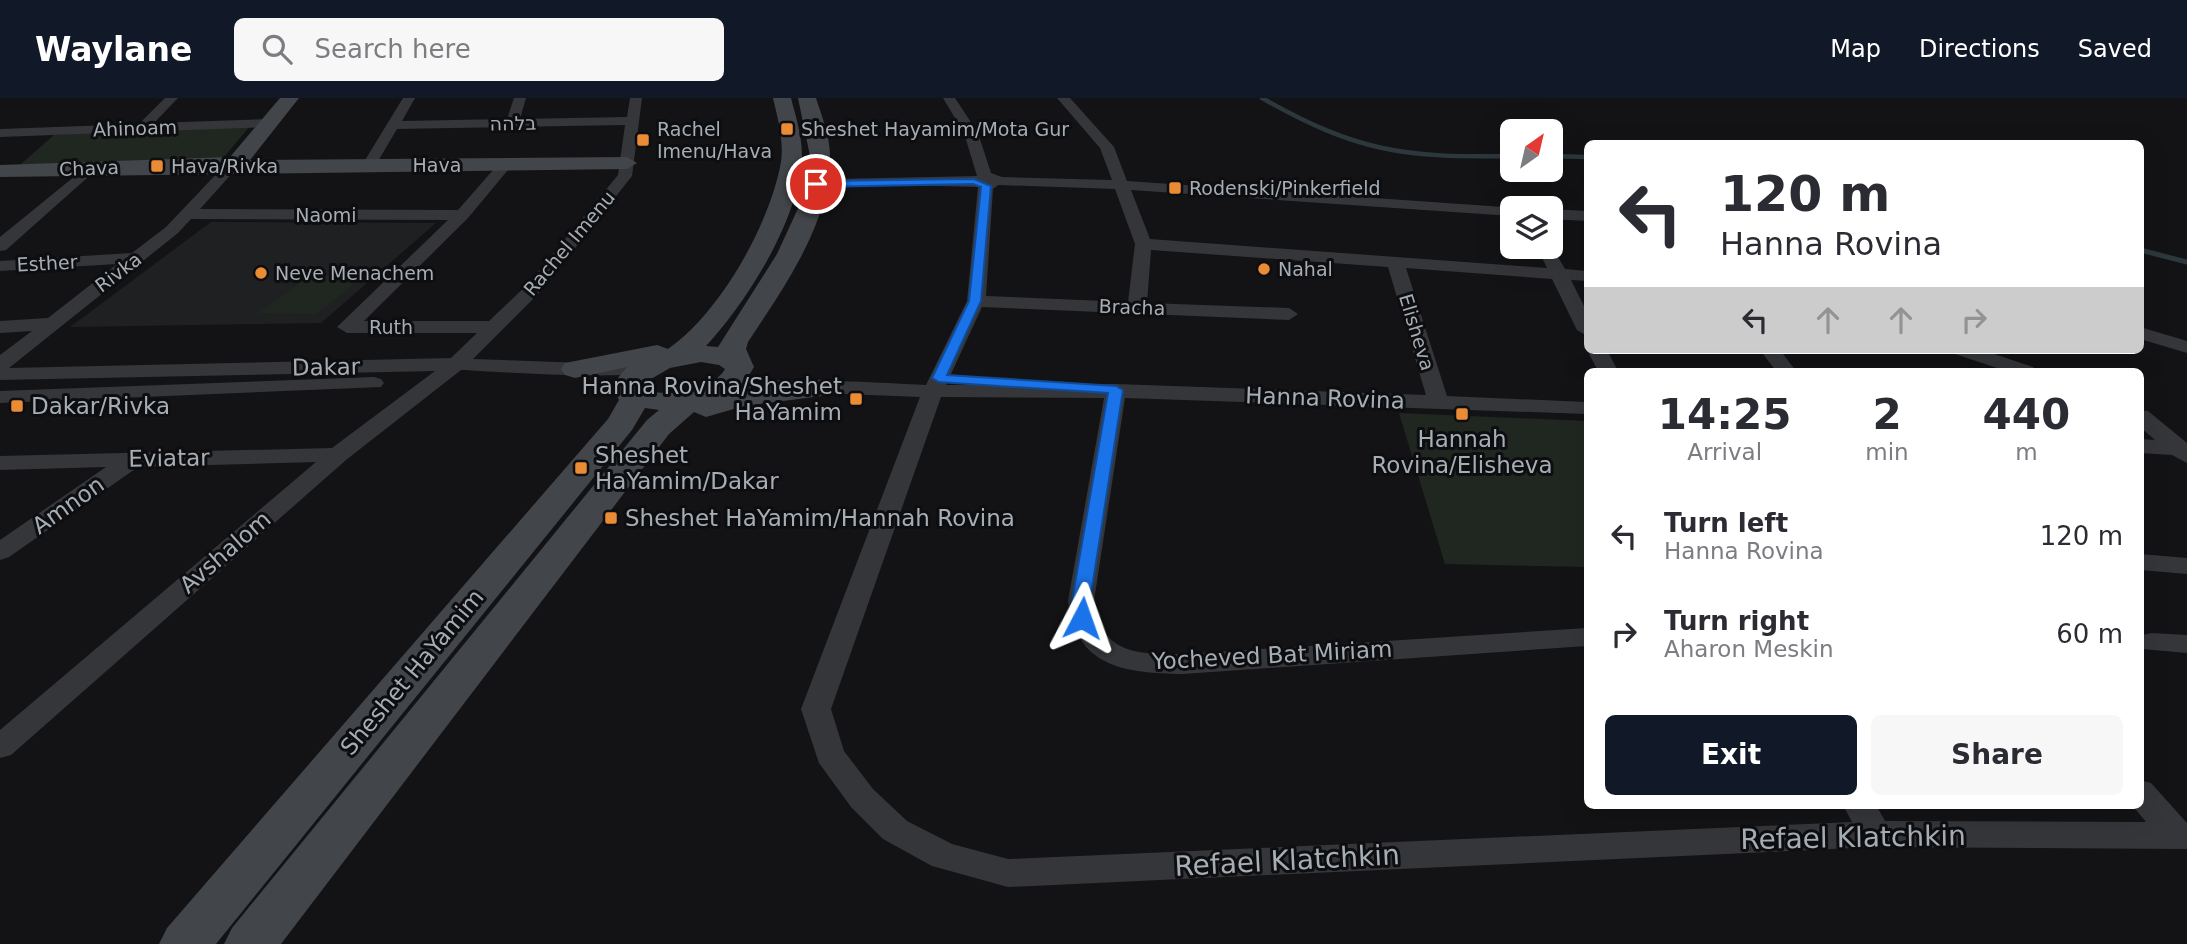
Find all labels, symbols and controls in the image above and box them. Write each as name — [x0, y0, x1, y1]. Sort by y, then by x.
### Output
search box — [234, 18, 724, 81]
text: Waylane — [35, 30, 192, 69]
icon: search — [258, 30, 296, 68]
text: Search here — [314, 34, 471, 64]
text: Map — [1830, 35, 1881, 63]
text: Directions — [1919, 35, 2040, 63]
text: Saved — [2078, 35, 2152, 63]
street label: בלהה — [490, 112, 537, 134]
street label: Ahinoam — [93, 116, 177, 140]
place label: Rachel Imenu/Hava — [657, 118, 772, 162]
place label: Sheshet Hayamim/Mota Gur — [801, 118, 1069, 140]
north arrow — [1500, 119, 1563, 182]
map controls — [1500, 119, 1563, 259]
marker: Sheshet Hayamim/Mota Gur — [779, 121, 795, 137]
marker: Rachel Imenu/Hava — [635, 132, 651, 148]
street label: Hava — [413, 154, 461, 176]
pin — [786, 154, 846, 214]
place label: Hava/Rivka — [171, 155, 278, 177]
street label: Chava — [59, 156, 119, 180]
marker: Hava/Rivka — [149, 158, 165, 174]
icon: arrive — [797, 165, 835, 203]
text: 120 m — [1720, 166, 1890, 223]
icon: left — [1605, 168, 1696, 259]
place label: Rodenski/Pinkerfield — [1189, 177, 1381, 199]
marker: Rodenski/Pinkerfield — [1167, 180, 1183, 196]
street label: Rachel Imenu — [519, 186, 619, 300]
button: layers — [1500, 196, 1563, 259]
street label: Naomi — [295, 204, 357, 226]
text: Hanna Rovina — [1720, 225, 1942, 263]
street label: Rivka — [91, 248, 145, 296]
street label: Esther — [16, 250, 78, 276]
place label: Nahal — [1278, 258, 1333, 280]
marker: Nahal — [1256, 261, 1272, 277]
place label: Neve Menachem — [275, 262, 434, 284]
marker: Neve Menachem — [253, 265, 269, 281]
street label: Elisheva — [1395, 291, 1439, 373]
street label: Bracha — [1098, 295, 1166, 319]
icon: left — [1736, 301, 1774, 339]
icon: ahead — [1809, 301, 1847, 339]
icon: ahead — [1882, 301, 1920, 339]
icon: right — [1955, 301, 1993, 339]
street label: Ruth — [369, 316, 413, 338]
street label: Dakar — [292, 353, 361, 381]
place label: Hanna Rovina/Sheshet HaYamim — [582, 373, 842, 425]
street label: Hanna Rovina — [1245, 382, 1405, 414]
text: 14:25 — [1658, 390, 1792, 439]
text: 2 — [1872, 390, 1902, 439]
text: 440 — [1983, 390, 2070, 439]
marker: Hanna Rovina/Sheshet HaYamim — [848, 391, 864, 407]
place label: Dakar/Rivka — [31, 393, 170, 419]
marker: Dakar/Rivka — [9, 398, 25, 414]
marker: Hannah Rovina/Elisheva — [1454, 406, 1470, 422]
place label: Hannah Rovina/Elisheva — [1371, 426, 1553, 478]
text: Arrival — [1687, 439, 1762, 465]
text: min — [1865, 439, 1909, 465]
text: m — [2015, 439, 2038, 465]
place label: Sheshet HaYamim/Dakar — [595, 442, 779, 494]
street label: Eviatar — [128, 444, 210, 472]
marker: Sheshet HaYamim/Dakar — [573, 460, 589, 476]
street label: Amnon — [27, 471, 109, 539]
place label: Sheshet HaYamim/Hannah Rovina — [625, 505, 1015, 531]
street label: Avshalom — [174, 506, 276, 598]
text: Turn left — [1664, 508, 1788, 538]
marker: Sheshet HaYamim/Hannah Rovina — [603, 510, 619, 526]
icon: left — [1605, 517, 1643, 555]
text: 120 m — [2040, 521, 2123, 551]
text: Hanna Rovina — [1664, 538, 1824, 564]
position arrow — [1045, 581, 1119, 655]
street label: Sheshet HaYamim — [335, 584, 489, 760]
text: Turn right — [1664, 606, 1809, 636]
icon: right — [1605, 615, 1643, 653]
text: 60 m — [2056, 619, 2123, 649]
street label: Yocheved Bat Miriam — [1150, 636, 1393, 674]
text: Aharon Meskin — [1664, 636, 1834, 662]
button: Exit — [1605, 715, 1857, 795]
button: Share — [1871, 715, 2123, 795]
street label: Refael Klatchkin — [1740, 819, 1966, 856]
street label: Refael Klatchkin — [1174, 838, 1400, 883]

